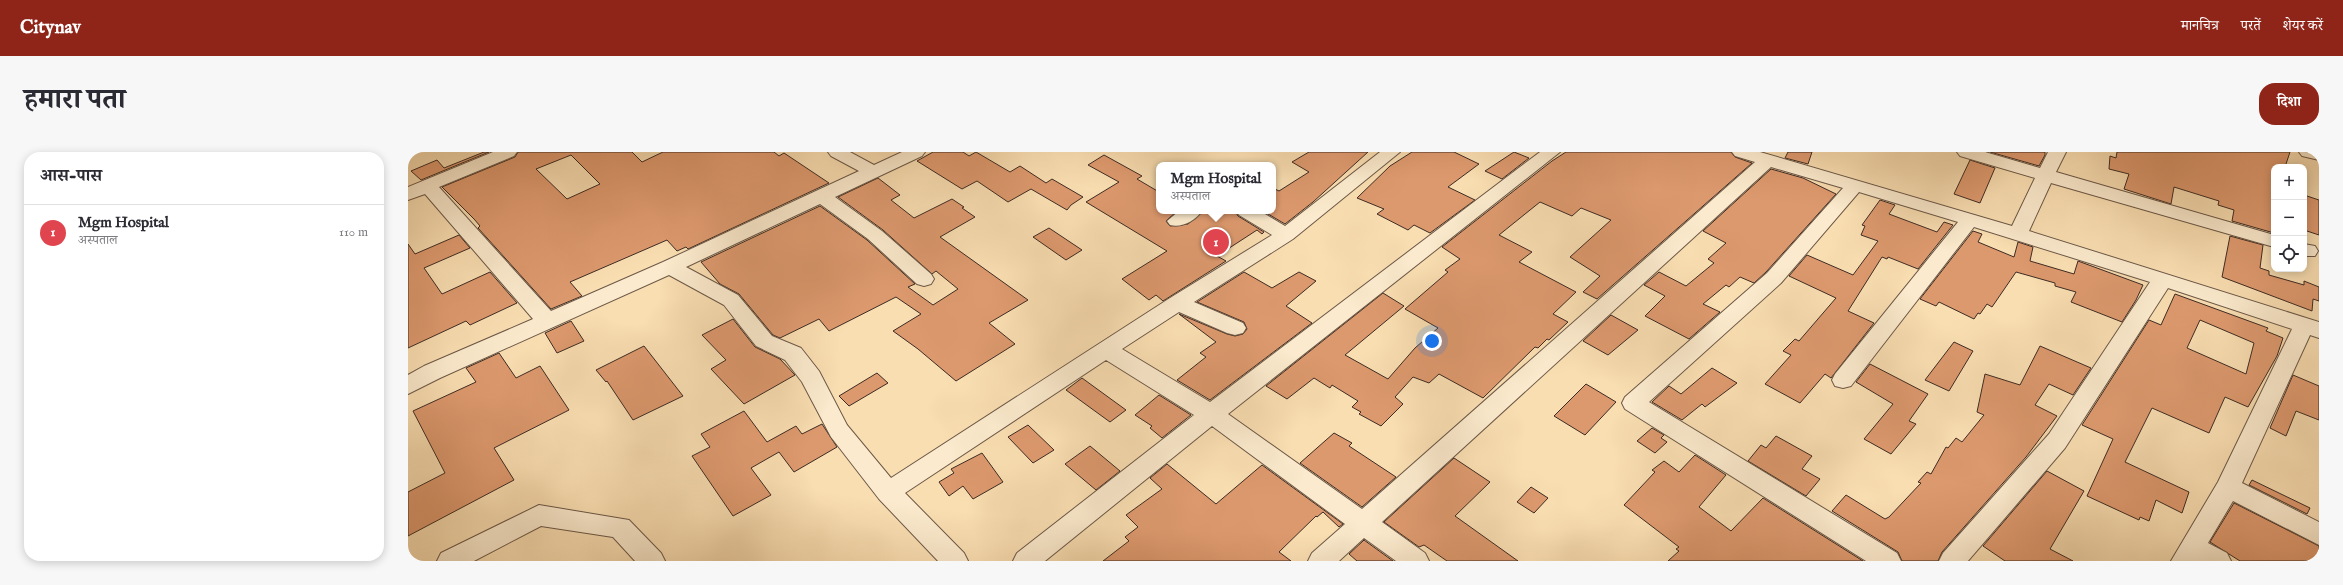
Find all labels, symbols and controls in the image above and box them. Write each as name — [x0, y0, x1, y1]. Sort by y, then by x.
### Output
text: Citynav — [20, 16, 81, 40]
text: मानचित्र — [2181, 17, 2219, 35]
text: परतें — [2241, 17, 2261, 35]
text: शेयर करें — [2283, 17, 2323, 35]
text: हमारा पता — [24, 83, 125, 118]
button: दिशा — [2259, 83, 2319, 125]
popup — [1156, 162, 1276, 214]
map controls — [2271, 164, 2307, 272]
button: + — [2271, 164, 2307, 200]
text: आस-पास — [40, 166, 102, 187]
text: Mgm Hospital — [1171, 169, 1261, 188]
text: अस्पताल — [1171, 188, 1210, 205]
button: − — [2271, 200, 2307, 236]
text: Mgm Hospital — [78, 213, 169, 232]
text: 1 — [51, 224, 55, 241]
text: 110 m — [339, 224, 368, 241]
pin: 1 — [1203, 227, 1229, 257]
text: अस्पताल — [78, 232, 118, 249]
button: locate — [2271, 236, 2307, 272]
your location — [1422, 331, 1442, 351]

